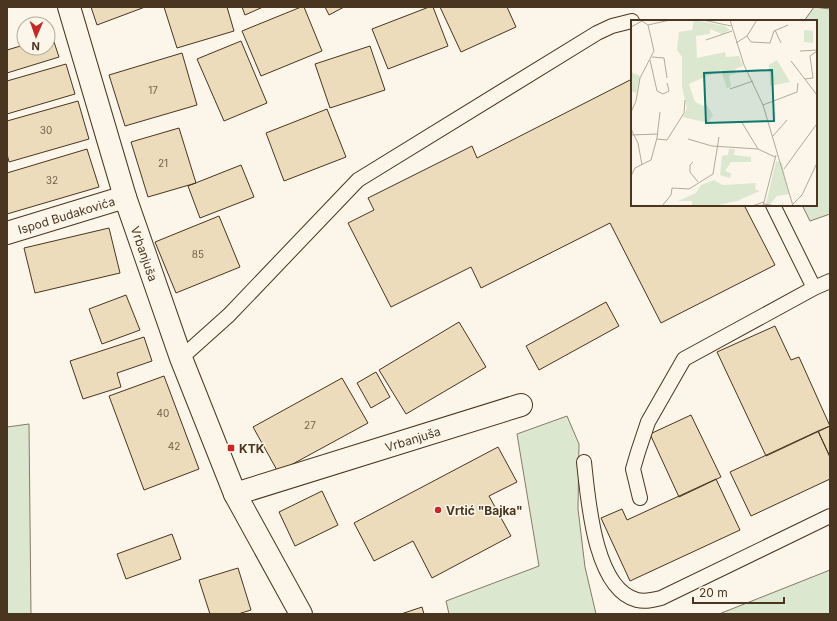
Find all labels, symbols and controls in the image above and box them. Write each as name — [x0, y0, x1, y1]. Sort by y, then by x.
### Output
north arrow — [16, 16, 56, 56]
inset map — [631, 20, 817, 206]
text: N — [31, 39, 40, 53]
house number: 17 — [148, 84, 158, 96]
house number: 30 — [40, 124, 52, 136]
house number: 21 — [158, 157, 168, 169]
house number: 32 — [46, 174, 58, 186]
street label: Ispod Budakovića — [16, 193, 117, 237]
street label: Vrbanjuša — [128, 224, 161, 283]
house number: 85 — [192, 248, 204, 260]
house number: 40 — [157, 407, 169, 419]
house number: 27 — [304, 419, 316, 431]
street label: Vrbanjuša — [383, 423, 442, 454]
house number: 42 — [168, 440, 180, 452]
place label: KTK — [239, 441, 265, 456]
marker: KTK — [226, 443, 236, 453]
place label: Vrtić "Bajka" — [446, 503, 523, 518]
marker: Vrtić "Bajka" — [433, 505, 443, 515]
scale bar — [693, 579, 784, 605]
text: 20 m — [699, 585, 728, 600]

